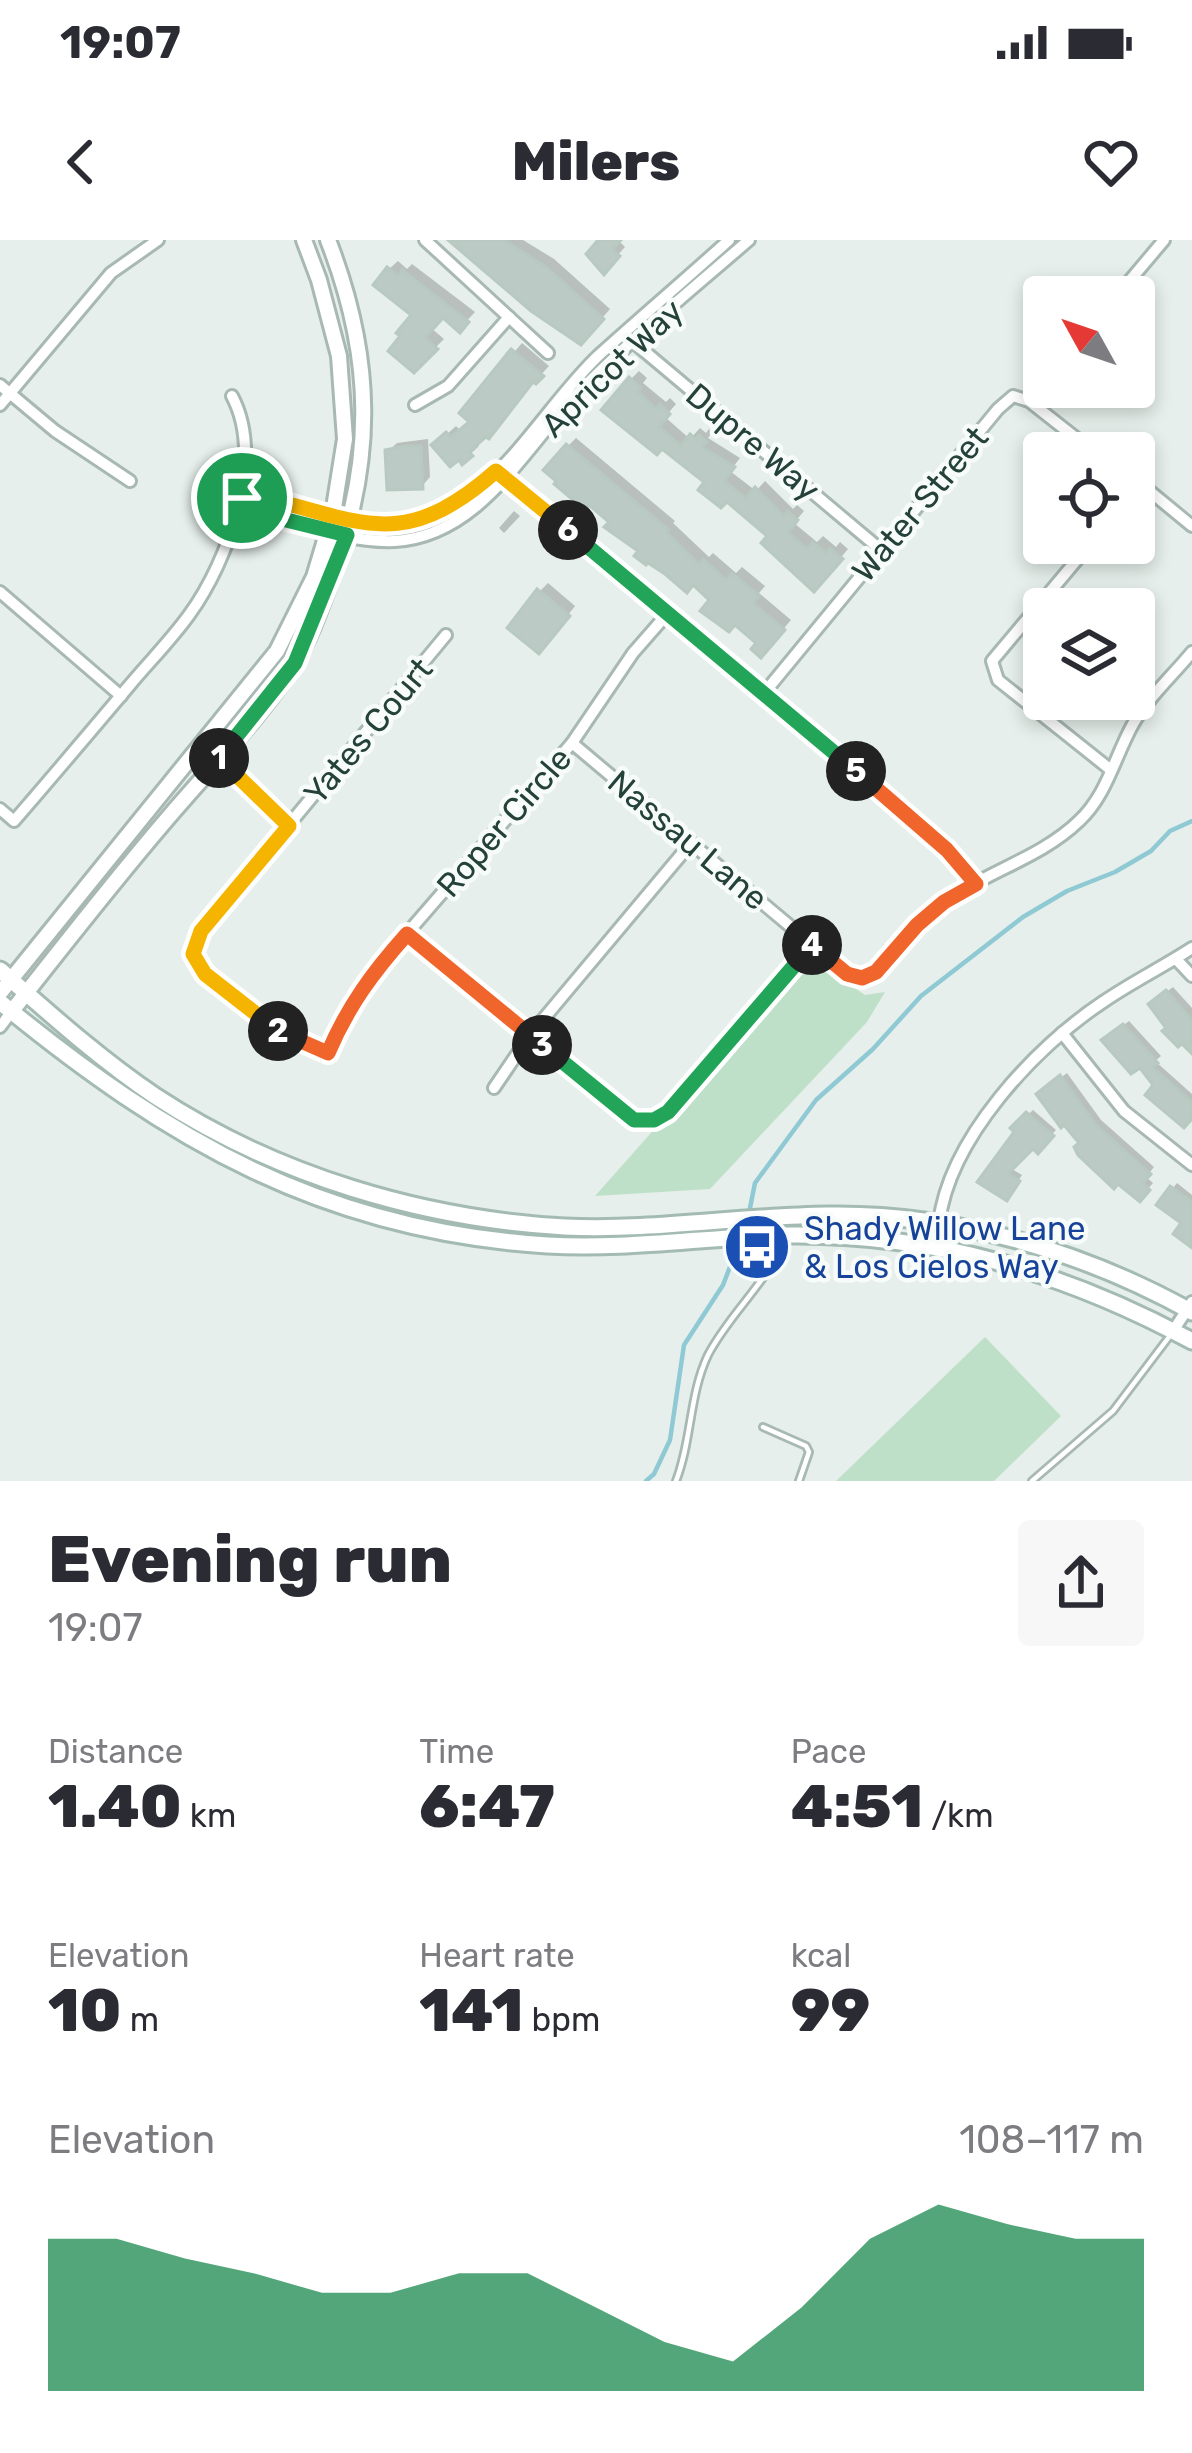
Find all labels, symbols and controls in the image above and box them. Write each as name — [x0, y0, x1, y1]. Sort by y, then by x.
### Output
text: 19:07 — [60, 16, 181, 69]
icon: back — [48, 129, 114, 195]
icon: heart — [1078, 129, 1144, 195]
text: Milers — [512, 130, 680, 194]
north arrow — [1023, 276, 1155, 408]
map controls — [1023, 276, 1155, 720]
street label: Apricot Way — [533, 291, 691, 445]
street label: Dupre Way — [678, 375, 828, 509]
street label: Water Street — [844, 418, 996, 589]
button: locate — [1023, 432, 1155, 564]
pin — [191, 447, 293, 549]
icon: arrive — [209, 465, 275, 531]
pin: 6 — [538, 500, 598, 560]
text: 6 — [557, 510, 579, 549]
button: layers — [1023, 588, 1155, 720]
street label: Yates Court — [296, 650, 440, 812]
pin: 1 — [189, 728, 249, 788]
text: 1 — [211, 738, 227, 777]
street label: Roper Circle — [429, 739, 579, 905]
pin: 5 — [826, 741, 886, 801]
text: 5 — [845, 751, 867, 790]
street label: Nassau Lane — [600, 762, 776, 918]
pin: 4 — [782, 915, 842, 975]
text: 4 — [801, 925, 823, 964]
pin: 2 — [248, 1001, 308, 1061]
text: 2 — [267, 1011, 289, 1050]
pin: 3 — [512, 1015, 572, 1075]
text: 3 — [531, 1025, 553, 1064]
place label: Shady Willow Lane & Los Cielos Way — [804, 1209, 1085, 1286]
bus stop icon: Shady Willow Lane & Los Cielos Way — [722, 1212, 792, 1282]
text: Evening run — [48, 1520, 452, 1599]
button: share — [1018, 1520, 1144, 1646]
text: 19:07 — [48, 1605, 143, 1651]
text: Distance — [48, 1732, 183, 1771]
text: Time — [419, 1732, 494, 1771]
text: Pace — [791, 1732, 866, 1771]
text: 1.40 — [48, 1771, 182, 1842]
text: 6:47 — [419, 1771, 555, 1842]
text: 4:51 — [791, 1771, 923, 1842]
text: km — [182, 1796, 236, 1835]
text: /km — [923, 1796, 993, 1835]
text: Elevation — [48, 1936, 189, 1975]
text: Heart rate — [419, 1936, 575, 1975]
text: kcal — [791, 1936, 851, 1975]
text: 10 — [48, 1975, 122, 2046]
text: 141 — [419, 1975, 524, 2046]
text: 99 — [791, 1975, 870, 2046]
text: m — [122, 2000, 159, 2039]
text: bpm — [524, 2000, 600, 2039]
text: Elevation — [48, 2117, 215, 2163]
text: 108–117 m — [959, 2117, 1144, 2163]

